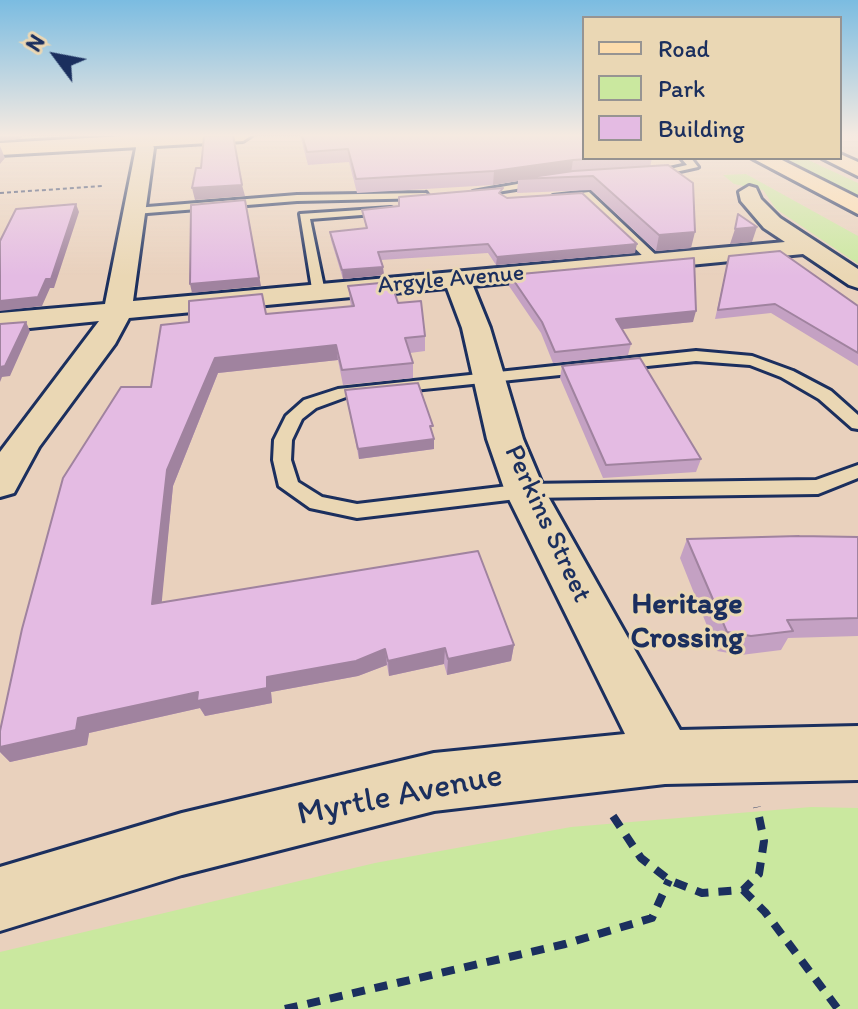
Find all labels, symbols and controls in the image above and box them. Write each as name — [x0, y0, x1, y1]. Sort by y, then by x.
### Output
north arrow — [16, 16, 96, 96]
legend — [582, 16, 842, 160]
text: N — [20, 30, 51, 56]
text: Road — [658, 34, 710, 63]
text: Park — [658, 74, 705, 103]
text: Building — [658, 114, 745, 143]
street label: Argyle Avenue — [376, 259, 526, 301]
street label: Perkins Street — [496, 440, 598, 608]
district label: Heritage Crossing — [630, 587, 744, 658]
street label: Myrtle Avenue — [294, 756, 506, 836]

